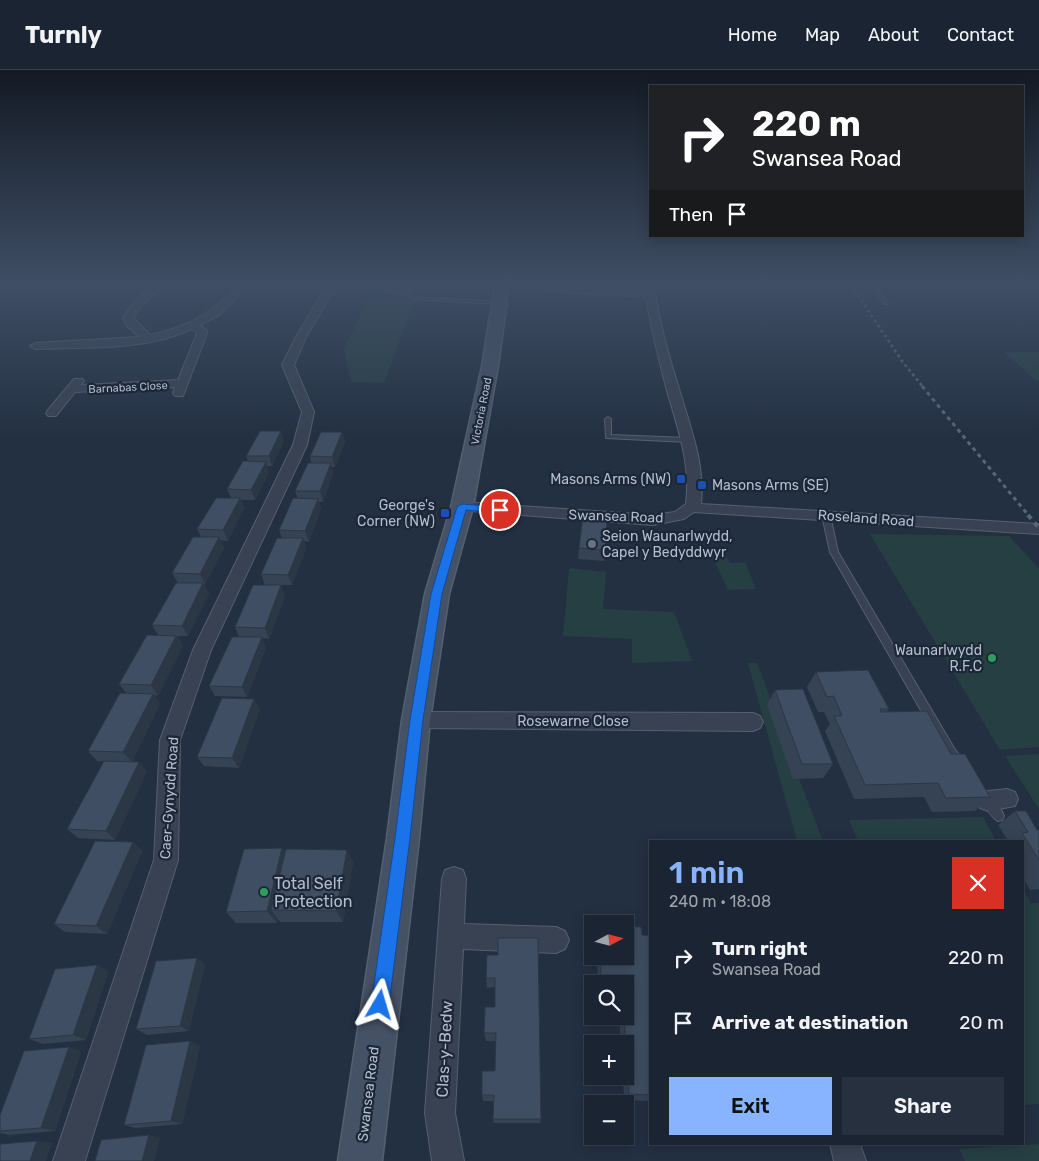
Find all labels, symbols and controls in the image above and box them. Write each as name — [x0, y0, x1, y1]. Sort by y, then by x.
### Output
text: Turnly — [25, 21, 102, 49]
text: Home — [728, 24, 777, 46]
text: Map — [805, 24, 840, 46]
text: About — [868, 24, 919, 46]
text: Contact — [947, 24, 1014, 46]
text: 220 m — [752, 103, 861, 145]
icon: right — [669, 105, 734, 170]
text: Swansea Road — [752, 145, 902, 172]
icon: arrive — [723, 200, 751, 228]
text: Then — [669, 203, 713, 226]
street label: Victoria Road — [469, 376, 494, 446]
street label: Barnabas Close — [88, 379, 168, 396]
place label: Masons Arms (NW) — [550, 471, 671, 488]
marker: Masons Arms (NW) — [675, 473, 687, 485]
place label: Masons Arms (SE) — [712, 477, 829, 494]
marker: Masons Arms (SE) — [696, 479, 708, 491]
pin — [479, 489, 521, 531]
icon: arrive — [486, 496, 514, 524]
place label: George's Corner (NW) — [357, 497, 435, 530]
street label: Swansea Road — [568, 506, 664, 527]
marker: George's Corner (NW) — [439, 507, 451, 519]
street label: Roseland Road — [817, 507, 915, 530]
place label: Seion Waunarlwydd, Capel y Bedyddwyr — [602, 528, 733, 561]
marker: Seion Waunarlwydd, Capel y Bedyddwyr — [586, 538, 598, 550]
place label: Waunarlwydd R.F.C — [895, 642, 982, 675]
marker: Waunarlwydd R.F.C — [986, 652, 998, 664]
street label: Rosewarne Close — [517, 713, 629, 730]
street label: Caer-Gynydd Road — [157, 736, 182, 860]
text: 1 min — [669, 855, 744, 891]
button: close — [952, 857, 1004, 909]
place label: Total Self Protection — [274, 874, 352, 911]
marker: Total Self Protection — [258, 886, 270, 898]
text: 240 m · 18:08 — [669, 892, 771, 911]
north arrow — [584, 915, 634, 965]
map controls — [584, 915, 634, 1145]
text: Turn right — [712, 937, 807, 960]
icon: right — [669, 944, 697, 972]
text: 220 m — [948, 946, 1004, 969]
text: Swansea Road — [712, 960, 821, 979]
button: search — [584, 975, 634, 1025]
position arrow — [353, 978, 405, 1030]
street label: Clas-y-Bedw — [432, 1000, 457, 1098]
icon: arrive — [669, 1009, 697, 1037]
text: Arrive at destination — [712, 1011, 908, 1034]
text: 20 m — [959, 1011, 1004, 1034]
button: + — [584, 1035, 634, 1085]
street label: Swansea Road — [354, 1046, 383, 1142]
button: Exit — [669, 1077, 832, 1135]
button: Share — [842, 1077, 1004, 1135]
button: − — [584, 1095, 634, 1145]

